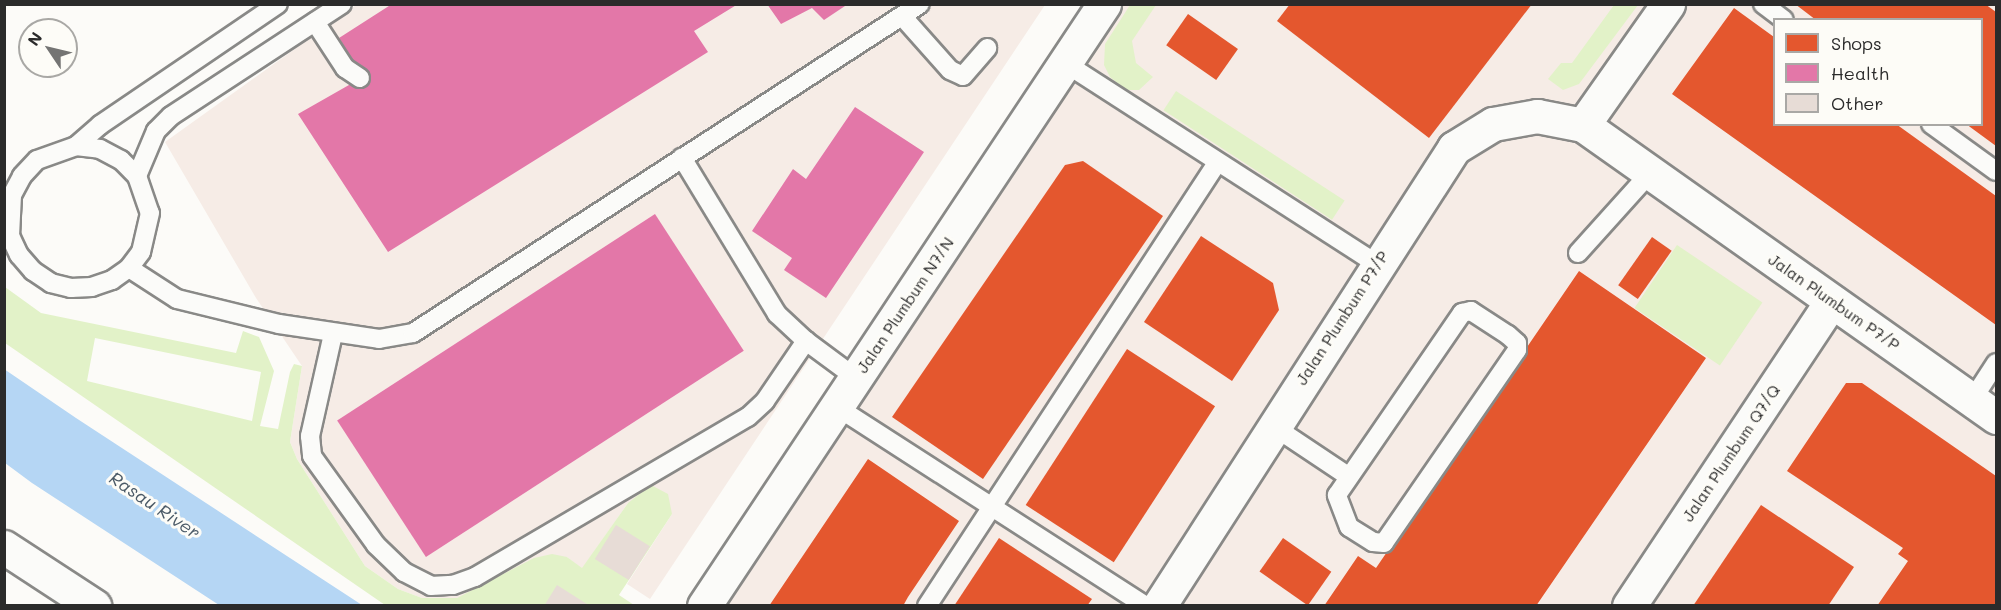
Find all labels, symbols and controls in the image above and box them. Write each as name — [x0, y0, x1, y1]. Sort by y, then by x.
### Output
north arrow — [18, 18, 78, 78]
legend — [1773, 18, 1983, 126]
text: N — [22, 28, 47, 50]
text: Shops — [1831, 31, 1882, 55]
text: Health — [1831, 61, 1889, 85]
text: Other — [1831, 91, 1884, 115]
street label: Jalan Plumbum N7/N — [852, 233, 958, 377]
street label: Jalan Plumbum P7/P — [1292, 247, 1392, 389]
street label: Jalan Plumbum P7/P — [1765, 249, 1903, 355]
street label: Jalan Plumbum Q7/Q — [1678, 381, 1784, 525]
water label: Rasau River — [105, 467, 205, 543]

